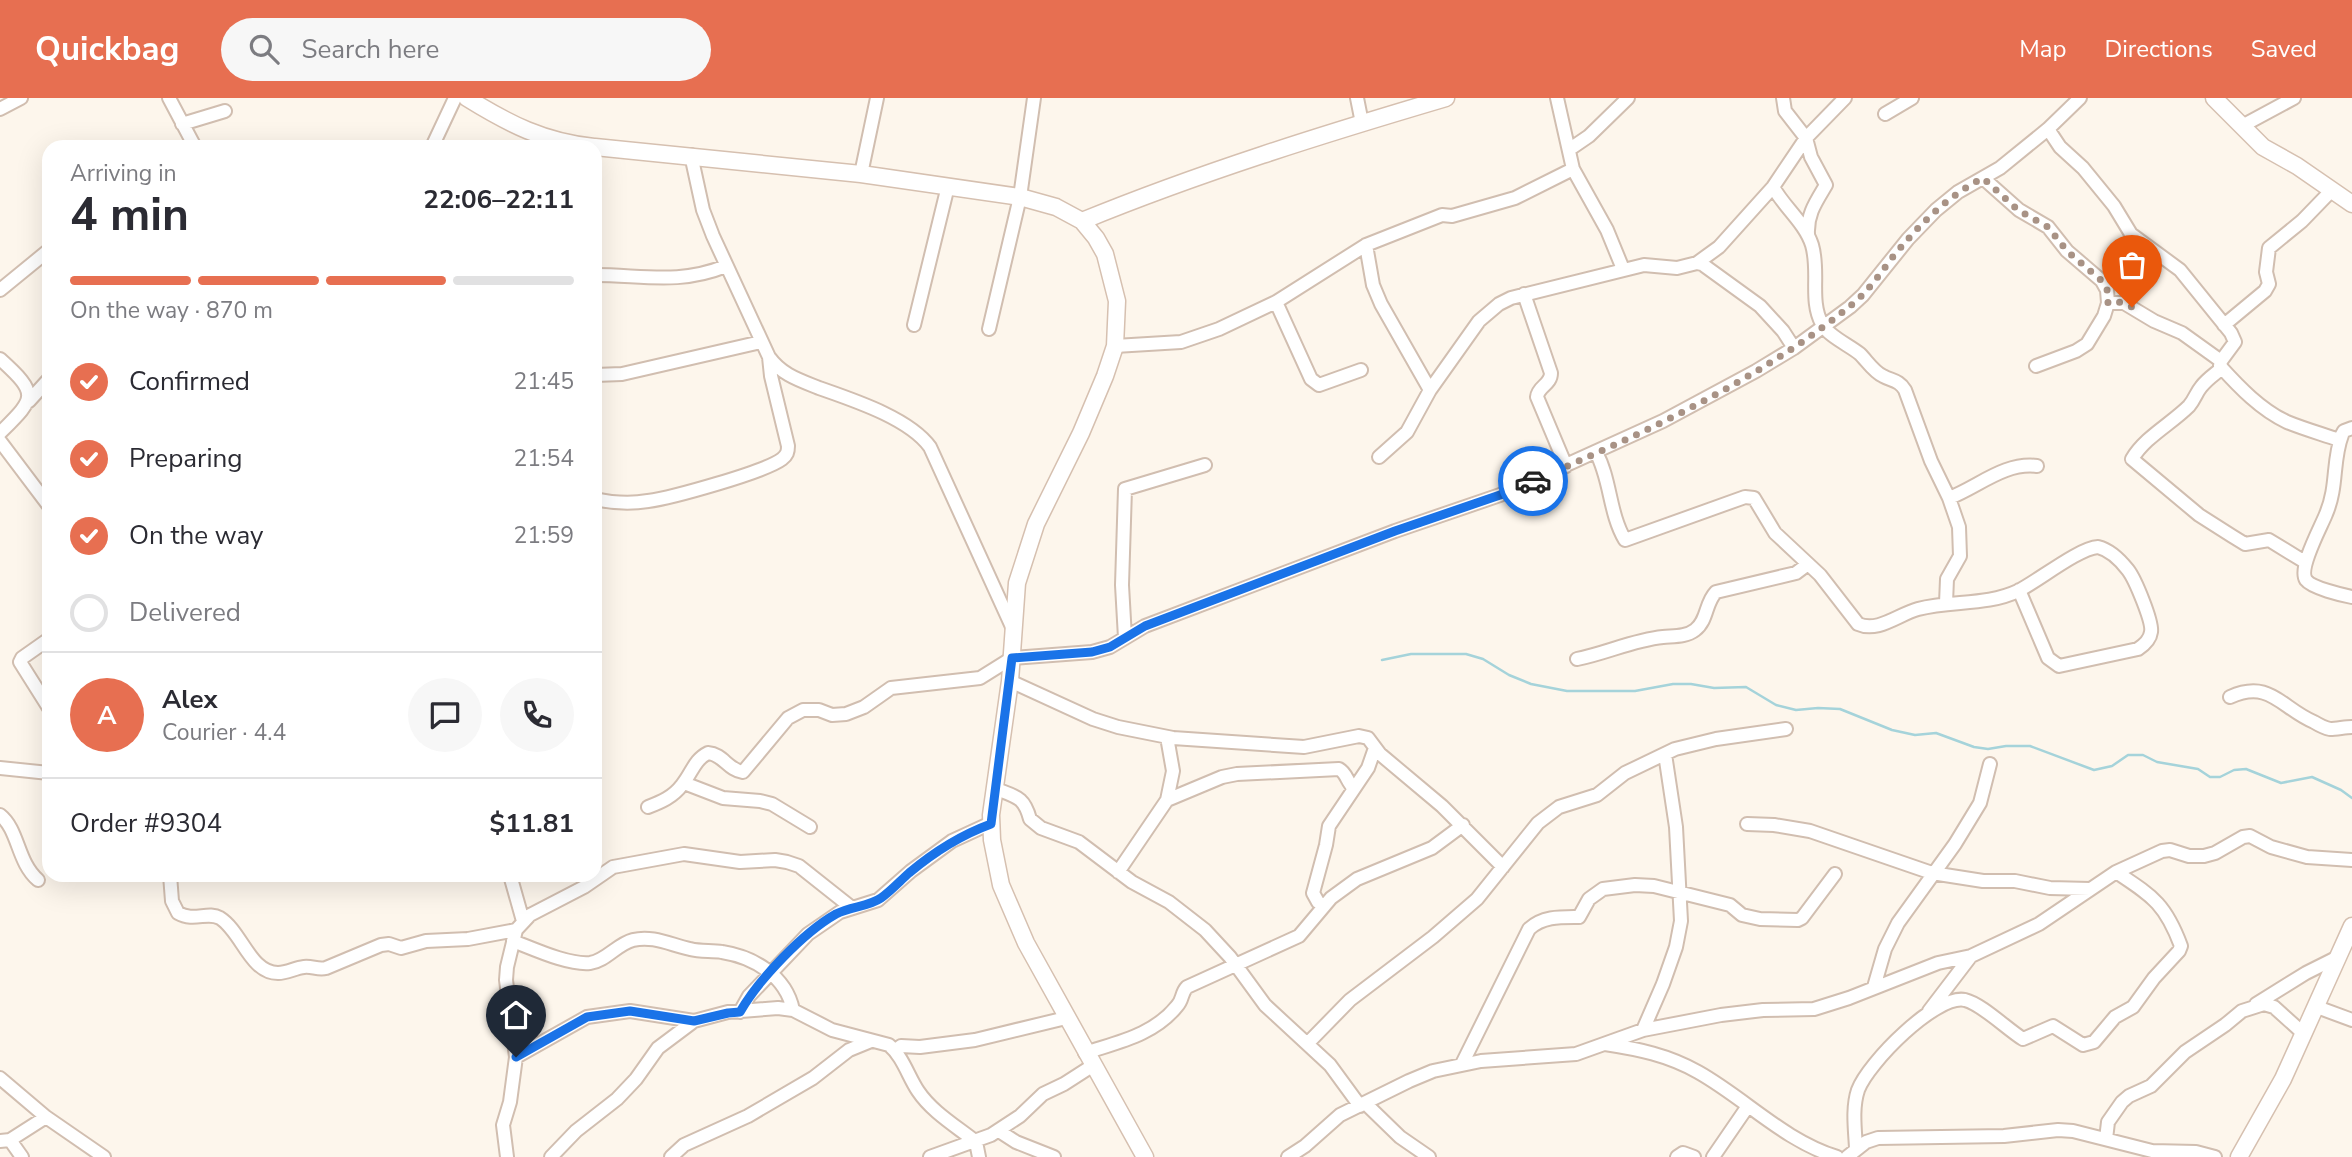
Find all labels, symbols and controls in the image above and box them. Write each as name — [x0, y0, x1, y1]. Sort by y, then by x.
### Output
search box — [221, 18, 711, 81]
text: Quickbag — [35, 27, 179, 72]
icon: search — [245, 30, 283, 68]
text: Search here — [301, 32, 439, 67]
text: Map — [2019, 33, 2066, 65]
text: Directions — [2104, 33, 2213, 65]
text: Saved — [2251, 33, 2317, 65]
text: Arriving in — [70, 158, 177, 189]
text: 22:06–22:11 — [423, 182, 574, 217]
text: 4 min — [70, 183, 189, 246]
pin — [2102, 235, 2162, 307]
icon: bag — [2113, 246, 2151, 284]
text: On the way · 870 m — [70, 295, 273, 326]
icon: check — [70, 363, 108, 401]
text: Confirmed — [129, 364, 250, 399]
text: 21:45 — [514, 366, 574, 397]
icon: check — [70, 440, 108, 478]
text: Preparing — [129, 441, 242, 476]
text: 21:54 — [514, 443, 574, 474]
courier — [1498, 446, 1568, 516]
icon: car — [1514, 462, 1552, 500]
icon: check — [70, 517, 108, 555]
text: On the way — [129, 518, 263, 553]
text: 21:59 — [514, 520, 574, 551]
text: Delivered — [129, 595, 241, 630]
button: chat — [408, 678, 482, 752]
button: phone — [500, 678, 574, 752]
text: Alex — [162, 682, 218, 717]
text: A — [97, 698, 117, 733]
text: Courier · 4.4 — [162, 717, 286, 748]
text: Order #9304 — [70, 806, 222, 841]
text: $11.81 — [490, 806, 574, 841]
pin — [486, 985, 546, 1057]
icon: home — [497, 996, 535, 1034]

